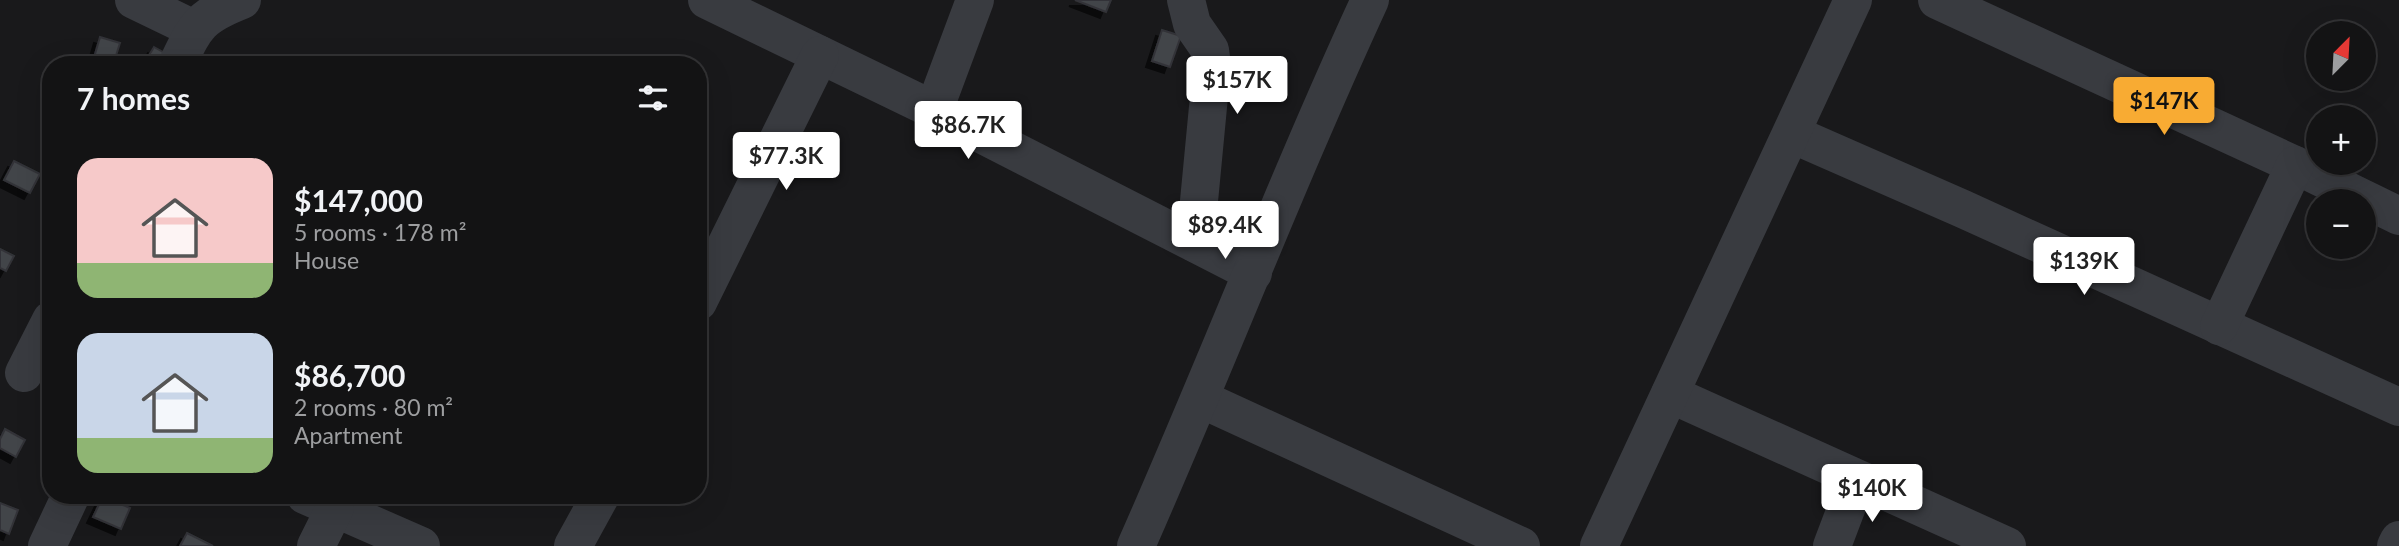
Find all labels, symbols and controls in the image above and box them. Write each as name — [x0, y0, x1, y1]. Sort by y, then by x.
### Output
north arrow — [2306, 21, 2376, 91]
map controls — [2306, 21, 2376, 259]
pin: $157K — [1188, 57, 1286, 116]
text: $157K — [1202, 65, 1272, 93]
pin: $147K — [2115, 78, 2213, 137]
icon: filters — [634, 79, 672, 117]
text: 7 homes — [77, 80, 190, 116]
text: $147K — [2129, 86, 2199, 114]
pin: $86.7K — [911, 102, 1025, 161]
button: + — [2306, 105, 2376, 175]
text: $86.7K — [931, 110, 1005, 138]
pin: $77.3K — [729, 132, 843, 192]
text: $77.3K — [749, 141, 823, 169]
text: $147,000 — [294, 182, 423, 218]
icon: home — [133, 186, 217, 270]
button: − — [2306, 189, 2376, 259]
pin: $89.4K — [1168, 202, 1282, 261]
text: $89.4K — [1188, 210, 1262, 238]
text: 5 rooms · 178 m² — [294, 218, 466, 246]
pin: $139K — [2035, 238, 2133, 297]
text: House — [294, 246, 359, 274]
text: $139K — [2049, 246, 2119, 274]
text: $86,700 — [294, 357, 405, 393]
icon: home — [133, 361, 217, 445]
text: 2 rooms · 80 m² — [294, 393, 453, 421]
text: Apartment — [294, 421, 402, 449]
pin: $140K — [1823, 464, 1921, 524]
text: $140K — [1837, 473, 1907, 501]

